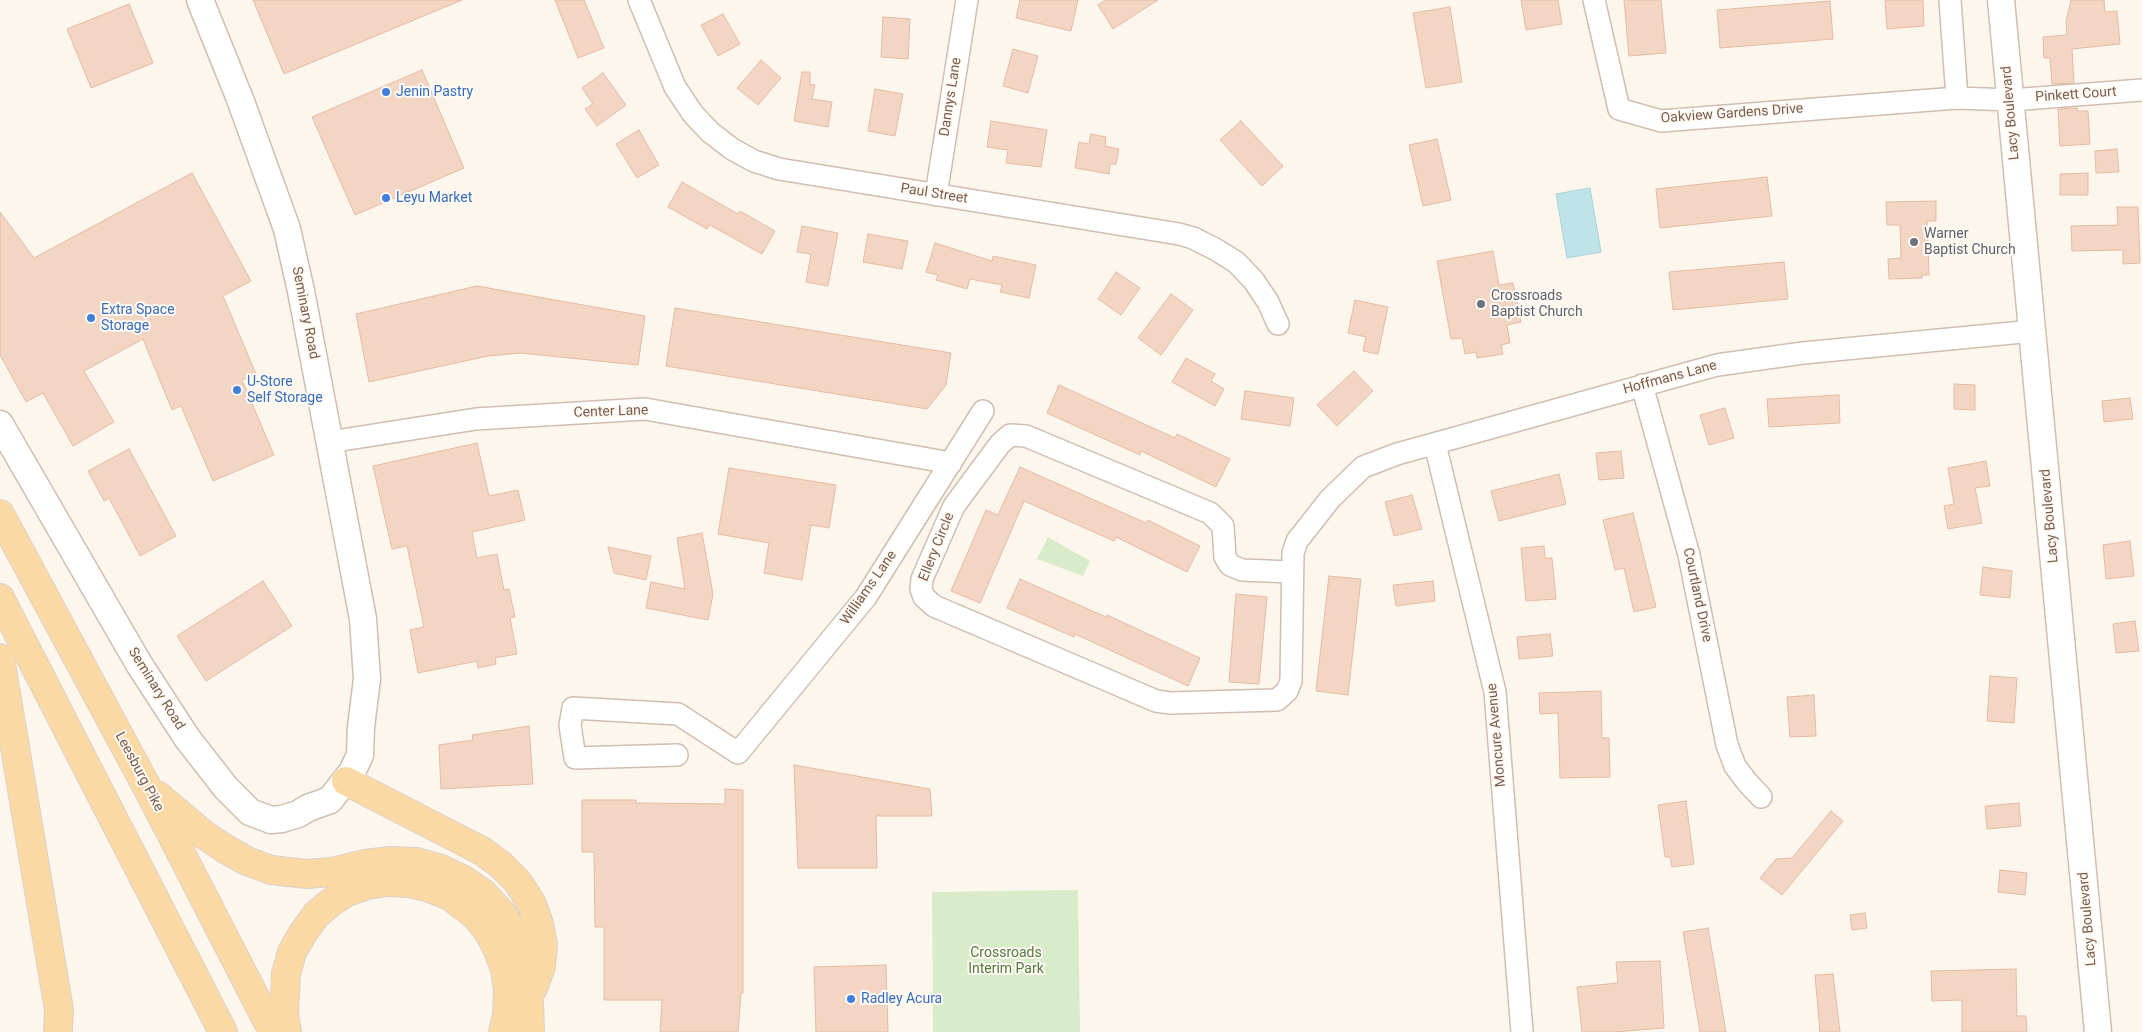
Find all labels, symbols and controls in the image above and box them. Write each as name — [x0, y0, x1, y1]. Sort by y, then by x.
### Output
street label: Dannys Lane — [936, 56, 966, 138]
street label: Lacy Boulevard — [1999, 65, 2023, 161]
place label: Jenin Pastry — [396, 84, 473, 100]
street label: Pinkett Court — [2035, 84, 2117, 106]
marker: Jenin Pastry — [380, 86, 392, 98]
street label: Oakview Gardens Drive — [1660, 101, 1804, 127]
street label: Paul Street — [899, 180, 969, 208]
place label: Leyu Market — [396, 190, 472, 206]
marker: Leyu Market — [380, 192, 392, 204]
place label: Warner Baptist Church — [1924, 226, 2016, 258]
marker: Warner Baptist Church — [1908, 236, 1920, 248]
street label: Seminary Road — [288, 265, 322, 361]
place label: Crossroads Baptist Church — [1491, 288, 1583, 321]
marker: Crossroads Baptist Church — [1475, 298, 1487, 310]
place label: Extra Space Storage — [101, 302, 175, 334]
marker: Extra Space Storage — [85, 312, 97, 324]
street label: Hoffmans Lane — [1621, 357, 1719, 399]
place label: U-Store Self Storage — [247, 374, 323, 407]
marker: U-Store Self Storage — [231, 384, 243, 396]
street label: Center Lane — [573, 402, 649, 422]
street label: Lacy Boulevard — [2038, 468, 2062, 564]
street label: Ellery Circle — [916, 510, 958, 584]
street label: Courtland Drive — [1679, 546, 1715, 644]
street label: Williams Lane — [837, 548, 901, 628]
street label: Seminary Road — [124, 645, 188, 733]
street label: Moncure Avenue — [1484, 682, 1510, 788]
street label: Leesburg Pike — [111, 729, 167, 815]
street label: Lacy Boulevard — [2076, 871, 2100, 967]
park label: Crossroads Interim Park — [968, 945, 1044, 978]
place label: Radley Acura — [861, 991, 942, 1007]
marker: Radley Acura — [845, 993, 857, 1005]

